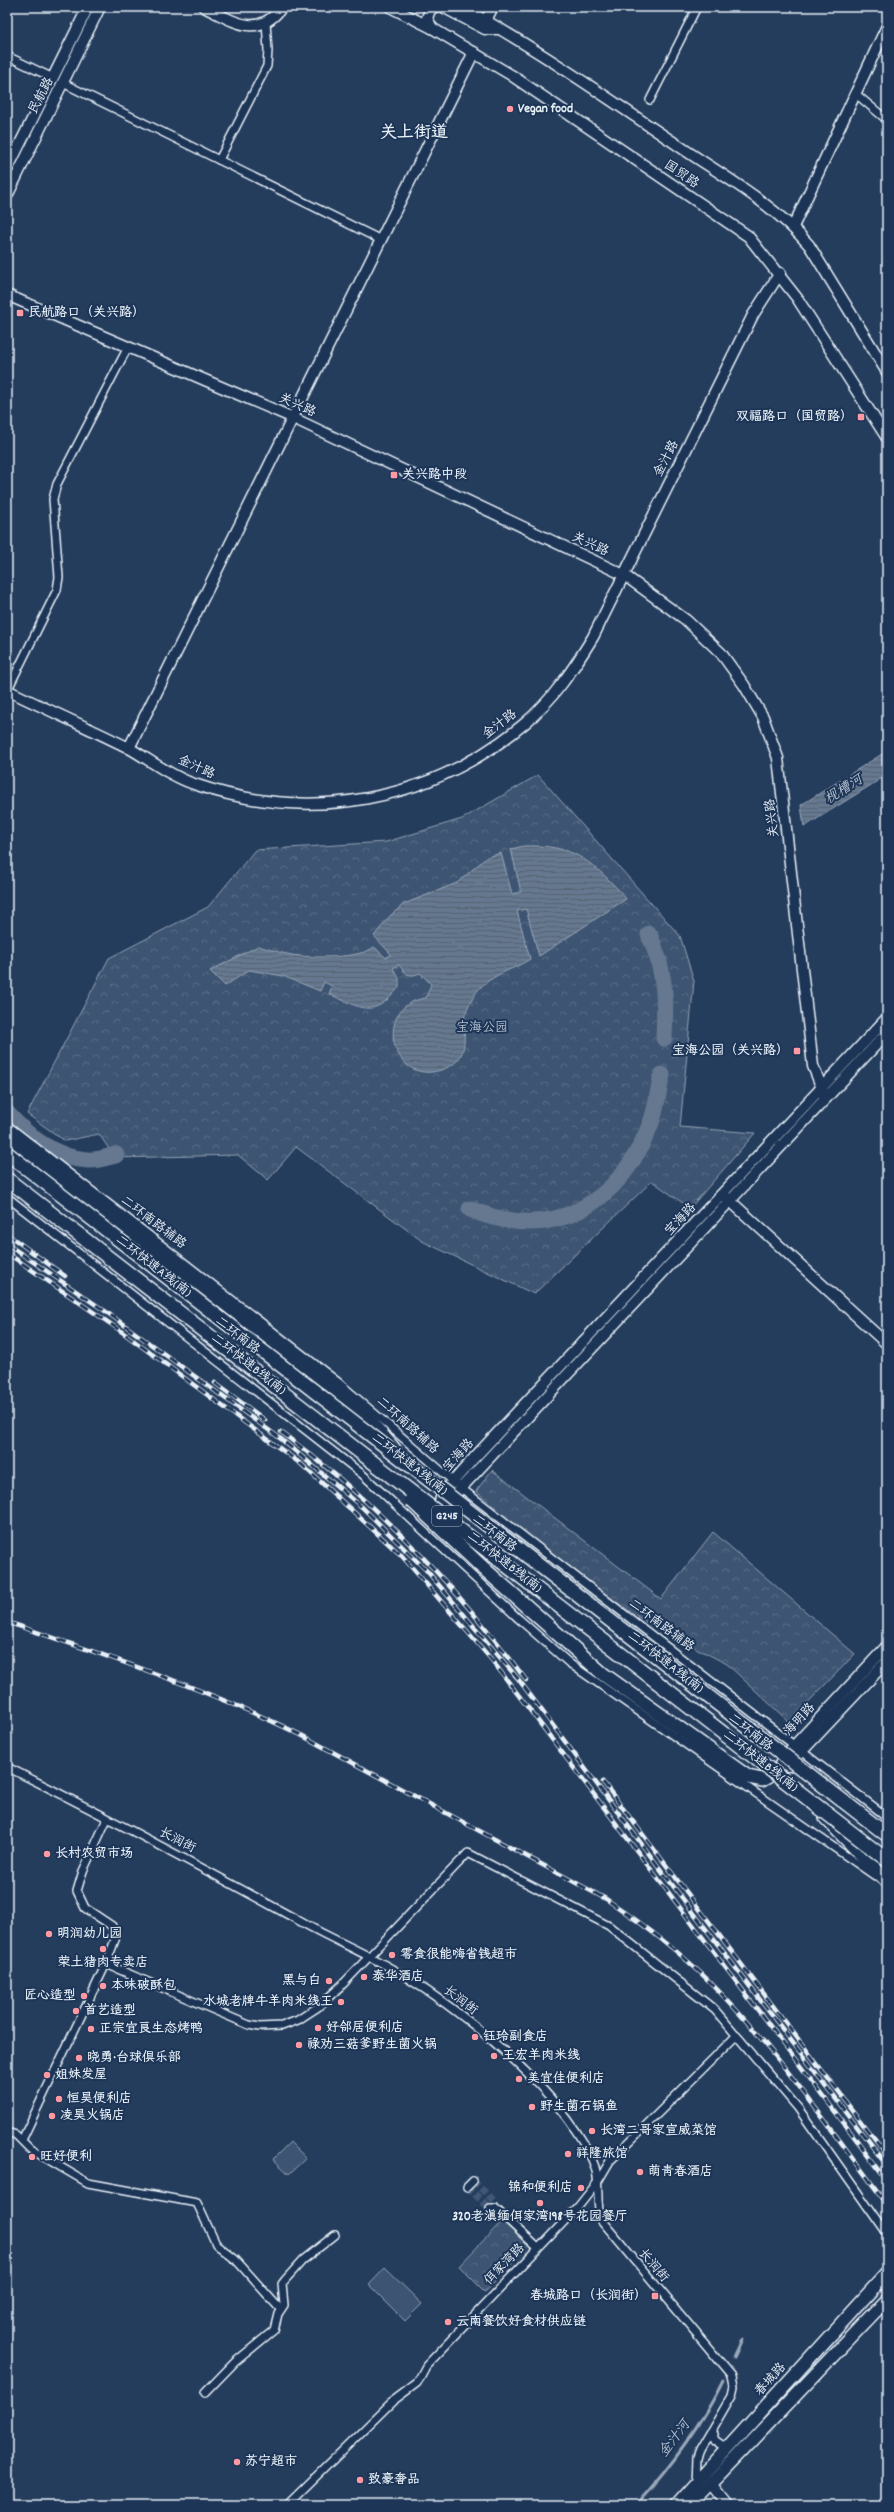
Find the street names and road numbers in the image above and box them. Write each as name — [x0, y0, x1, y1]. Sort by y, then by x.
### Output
street label: 民航路 — [25, 74, 59, 118]
street label: 国贸路 — [660, 156, 702, 194]
street label: 关兴路 — [275, 389, 319, 423]
street label: 金汁路 — [650, 437, 684, 481]
street label: 关兴路 — [568, 528, 612, 562]
street label: 金汁路 — [479, 706, 521, 744]
street label: 金汁路 — [174, 751, 218, 785]
street label: 关兴路 — [761, 797, 785, 839]
street label: 二环南路辅路 — [116, 1192, 190, 1254]
street label: 宝海路 — [661, 1199, 701, 1241]
street label: 二环快速A线(南) — [111, 1231, 195, 1303]
street label: 二环南路 — [211, 1313, 263, 1359]
street label: 二环快速B线(南) — [206, 1330, 290, 1400]
street label: 二环南路辅路 — [372, 1393, 442, 1459]
street label: 二环快速A线(南) — [367, 1429, 451, 1501]
street label: 宝海路 — [439, 1435, 479, 1477]
road number: G245 — [432, 1506, 462, 1526]
street label: 二环南路 — [468, 1511, 520, 1557]
street label: 二环快速B线(南) — [462, 1528, 546, 1598]
street label: 二环南路辅路 — [624, 1595, 698, 1657]
street label: 二环快速A线(南) — [623, 1627, 707, 1699]
street label: 海明路 — [780, 1699, 820, 1741]
street label: 二环南路 — [724, 1710, 776, 1756]
street label: 二环快速B线(南) — [718, 1727, 802, 1797]
street label: 长润街 — [155, 1824, 199, 1858]
street label: 长润街 — [439, 1982, 481, 2020]
street label: 佴家湾路 — [480, 2240, 530, 2290]
street label: 长润街 — [633, 2245, 673, 2287]
street label: 春城路 — [751, 2359, 791, 2401]

